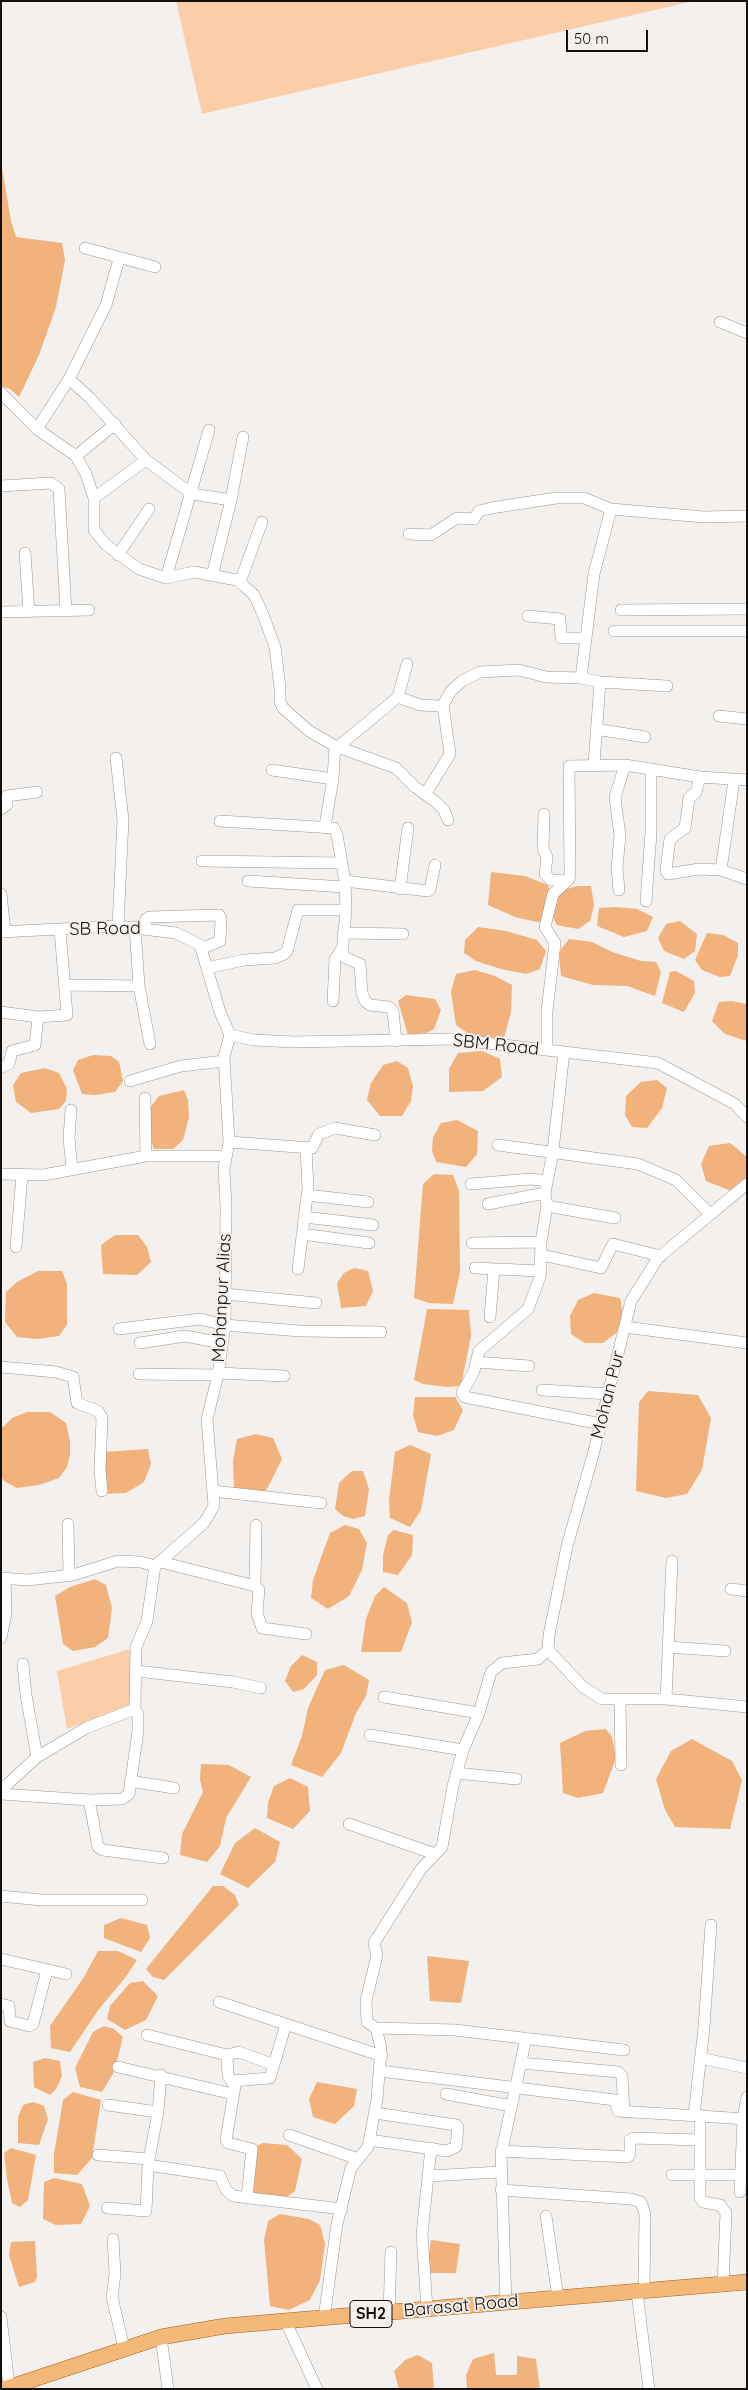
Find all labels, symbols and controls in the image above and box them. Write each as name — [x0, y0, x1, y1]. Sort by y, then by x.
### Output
scale bar — [568, 20, 650, 52]
text: 50 m — [574, 29, 609, 48]
street label: SB Road — [69, 918, 141, 940]
street label: SBM Road — [452, 1030, 540, 1060]
street label: Mohanpur Alias — [208, 1233, 236, 1363]
street label: Mohan Pur — [587, 1349, 629, 1441]
street label: Barasat Road — [403, 2290, 519, 2322]
road number: SH2 — [350, 2300, 392, 2328]

